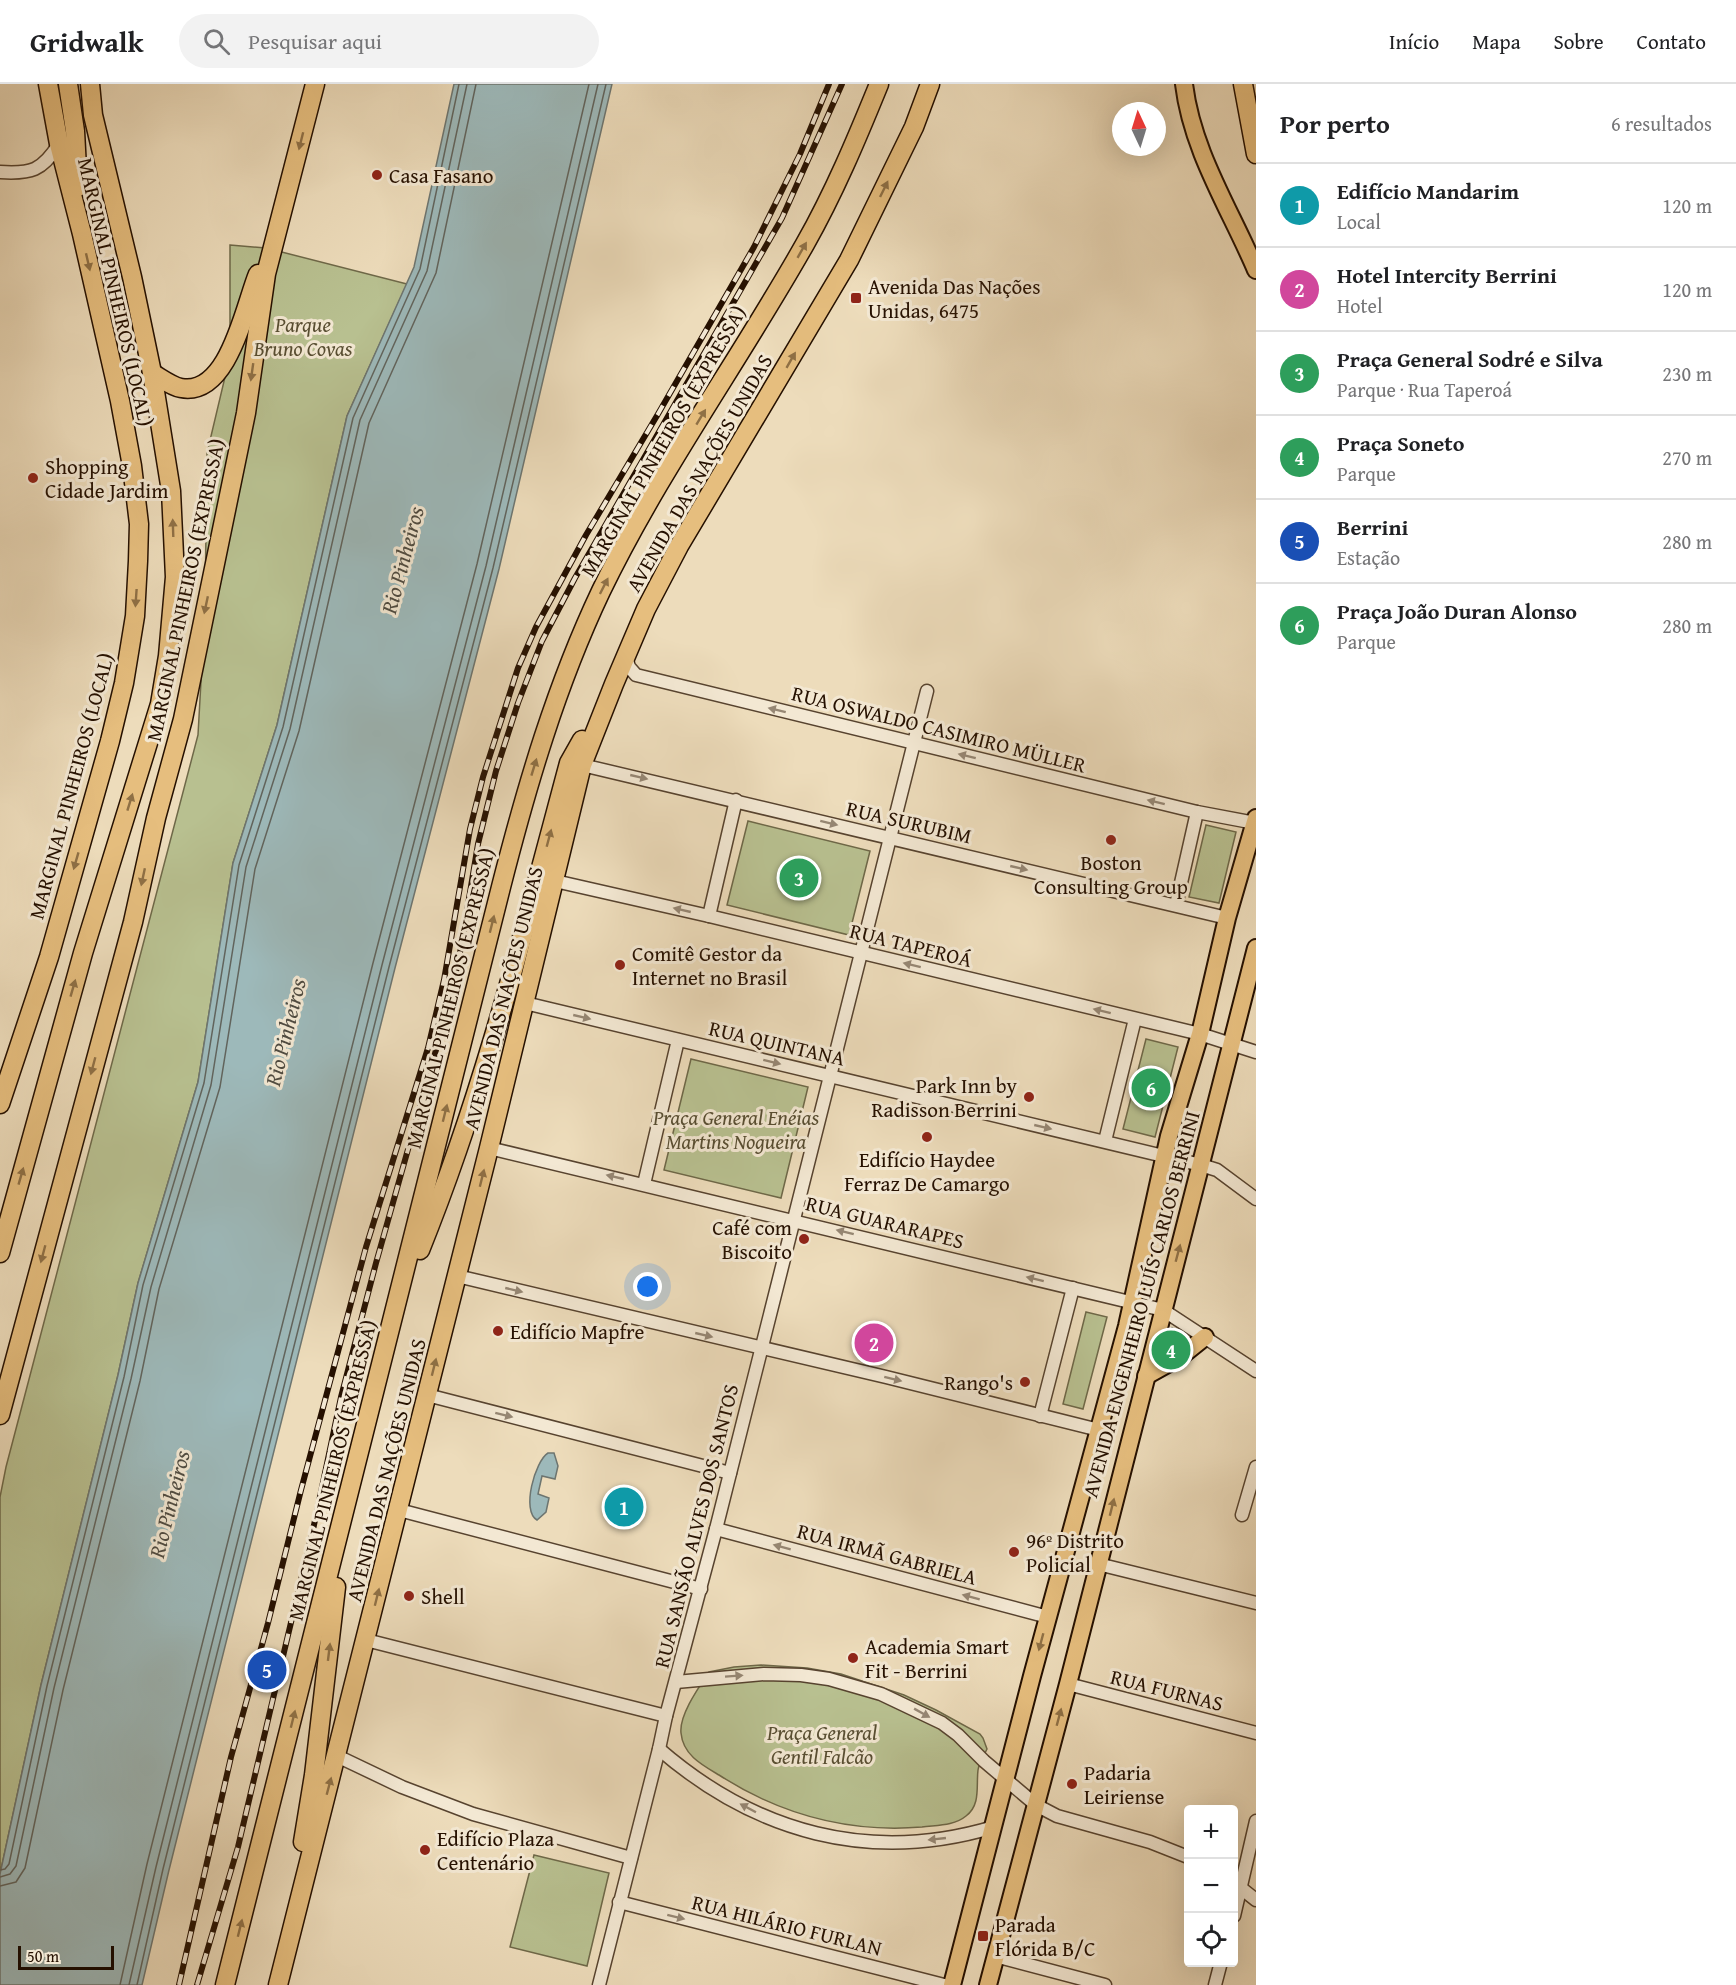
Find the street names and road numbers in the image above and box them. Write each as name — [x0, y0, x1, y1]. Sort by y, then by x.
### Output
street label: MARGINAL PINHEIROS (LOCAL) — [70, 155, 162, 429]
street label: MARGINAL PINHEIROS (EXPRESSA) — [572, 300, 754, 582]
street label: AVENIDA DAS NAÇÕES UNIDAS — [618, 348, 780, 598]
street label: MARGINAL PINHEIROS (EXPRESSA) — [138, 436, 232, 744]
street label: MARGINAL PINHEIROS (LOCAL) — [20, 649, 122, 923]
street label: RUA OSWALDO CASIMIRO MÜLLER — [789, 677, 1090, 781]
street label: RUA SURUBIM — [843, 793, 975, 851]
street label: MARGINAL PINHEIROS (EXPRESSA) — [398, 844, 502, 1152]
street label: AVENIDA DAS NAÇÕES UNIDAS — [455, 863, 551, 1133]
street label: RUA TAPEROÁ — [847, 915, 976, 975]
street label: RUA QUINTANA — [706, 1012, 848, 1074]
street label: AVENIDA ENGENHEIRO LUÍS CARLOS BERRINI — [1074, 1107, 1208, 1501]
street label: RUA GUARARAPES — [803, 1187, 967, 1257]
street label: MARGINAL PINHEIROS (EXPRESSA) — [280, 1316, 384, 1624]
street label: AVENIDA DAS NAÇÕES UNIDAS — [338, 1335, 434, 1605]
street label: RUA SANSÃO ALVES DOS SANTOS — [646, 1381, 746, 1671]
street label: RUA IRMÃ GABRIELA — [794, 1515, 980, 1593]
street label: RUA FURNAS — [1107, 1661, 1227, 1719]
street label: RUA HILÁRIO FURLAN — [689, 1886, 885, 1964]

